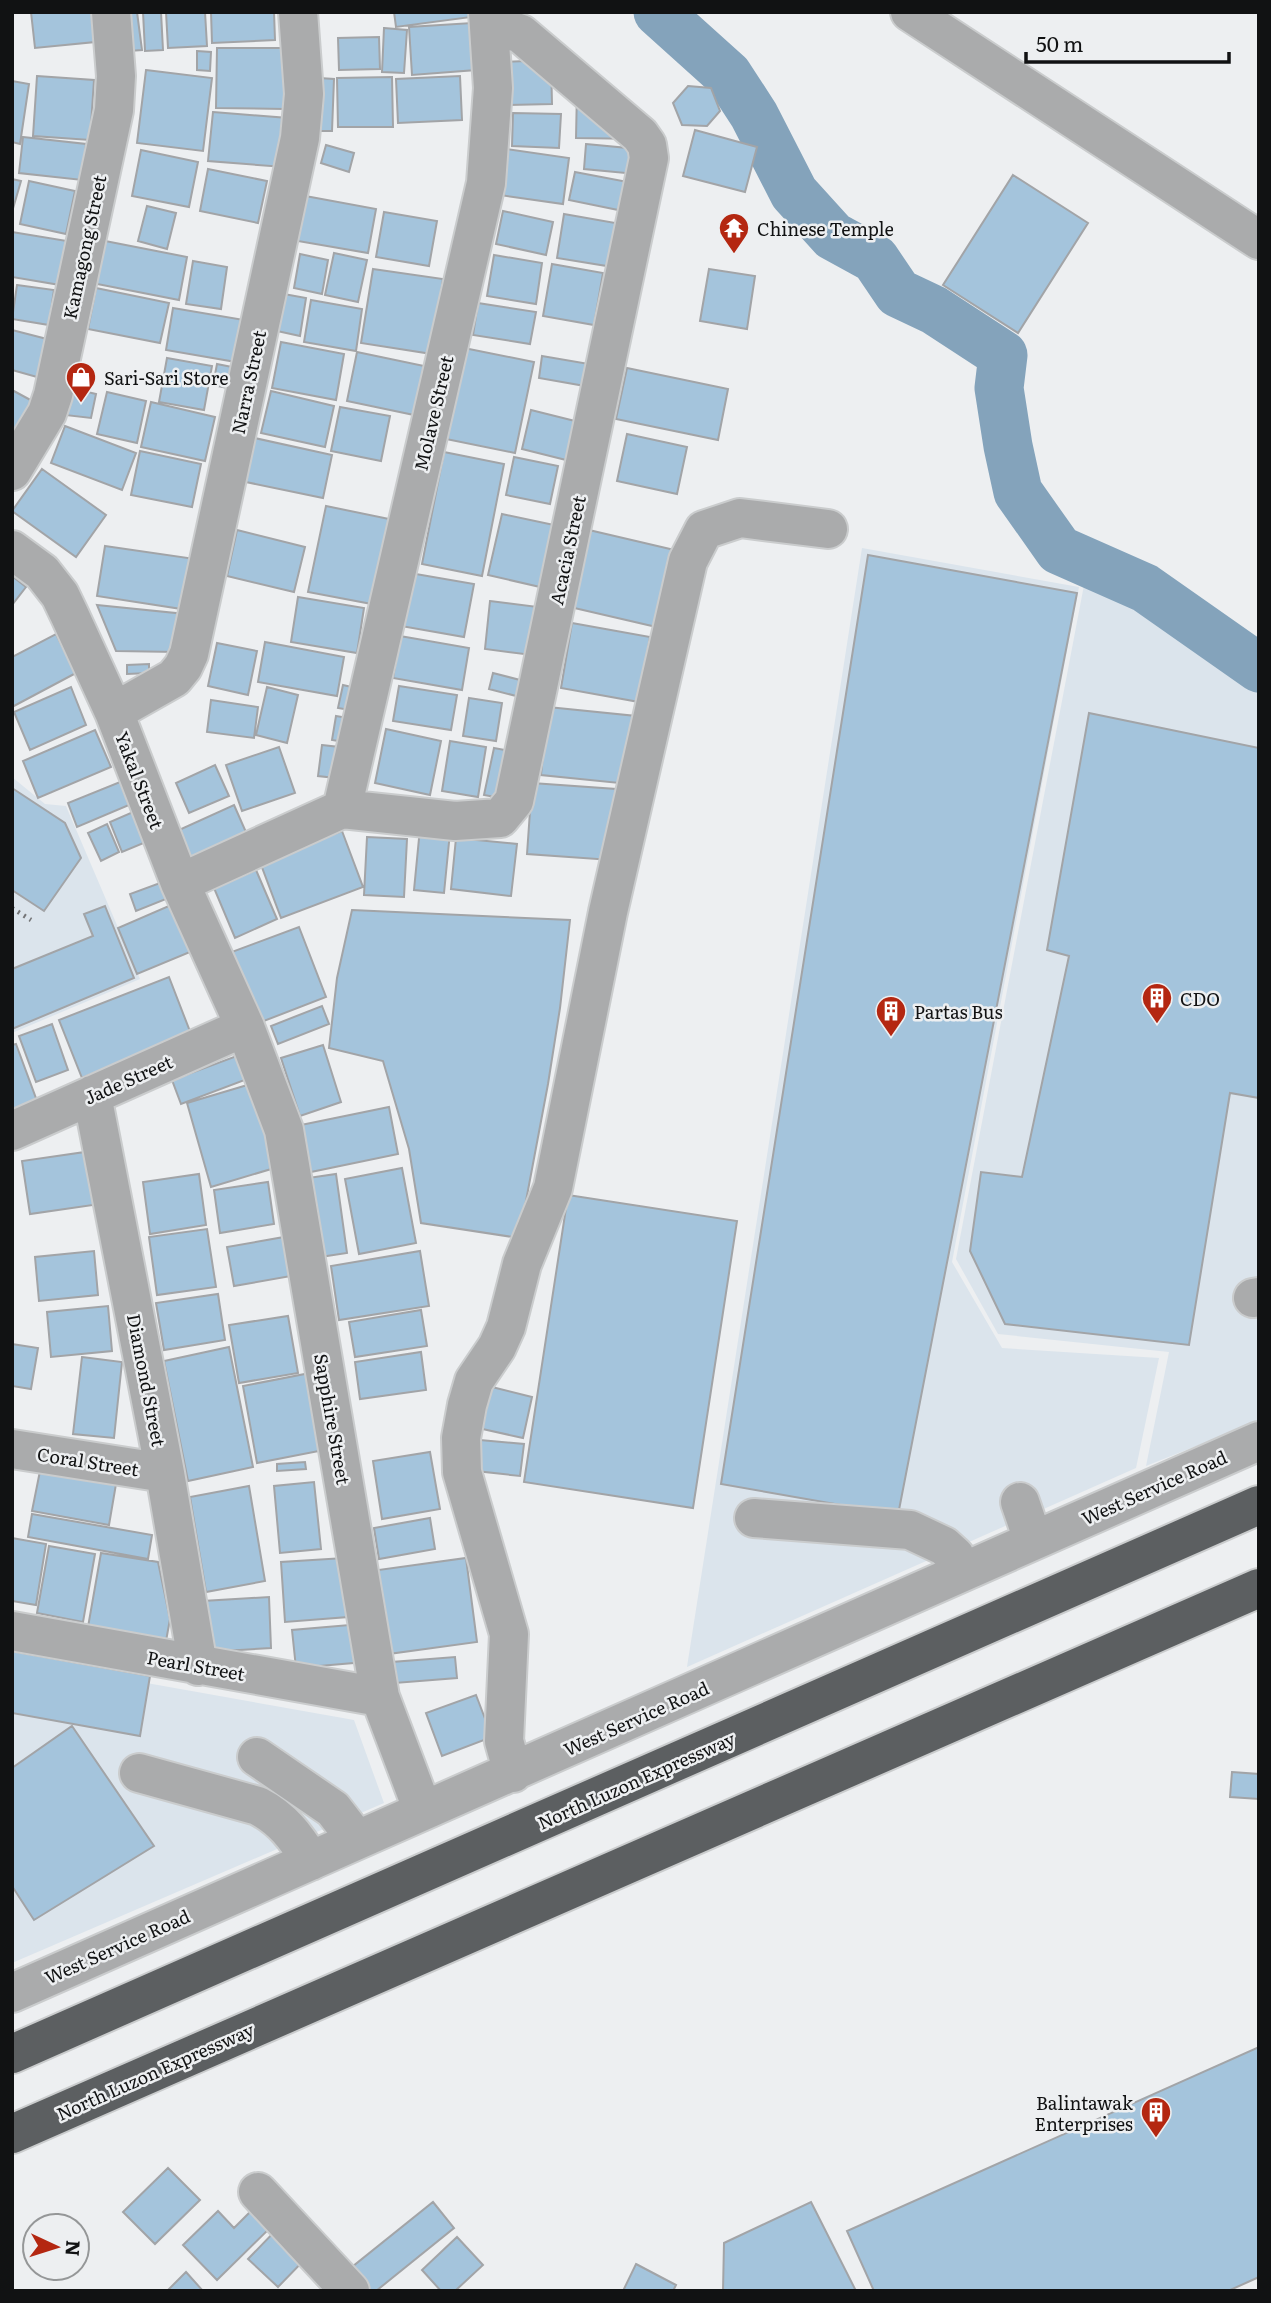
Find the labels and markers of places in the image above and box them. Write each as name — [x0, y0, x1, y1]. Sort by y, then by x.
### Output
temple icon: Chinese Temple — [717, 211, 751, 255]
place label: Chinese Temple — [757, 215, 894, 242]
shop icon: Sari-Sari Store — [64, 360, 98, 404]
place label: Sari-Sari Store — [104, 364, 228, 391]
building icon: CDO — [1140, 981, 1174, 1025]
place label: CDO — [1180, 985, 1220, 1012]
building icon: Partas Bus — [874, 994, 908, 1038]
place label: Partas Bus — [914, 998, 1003, 1025]
place label: Balintawak Enterprises — [1035, 2089, 1134, 2137]
building icon: Balintawak Enterprises — [1139, 2095, 1173, 2139]

